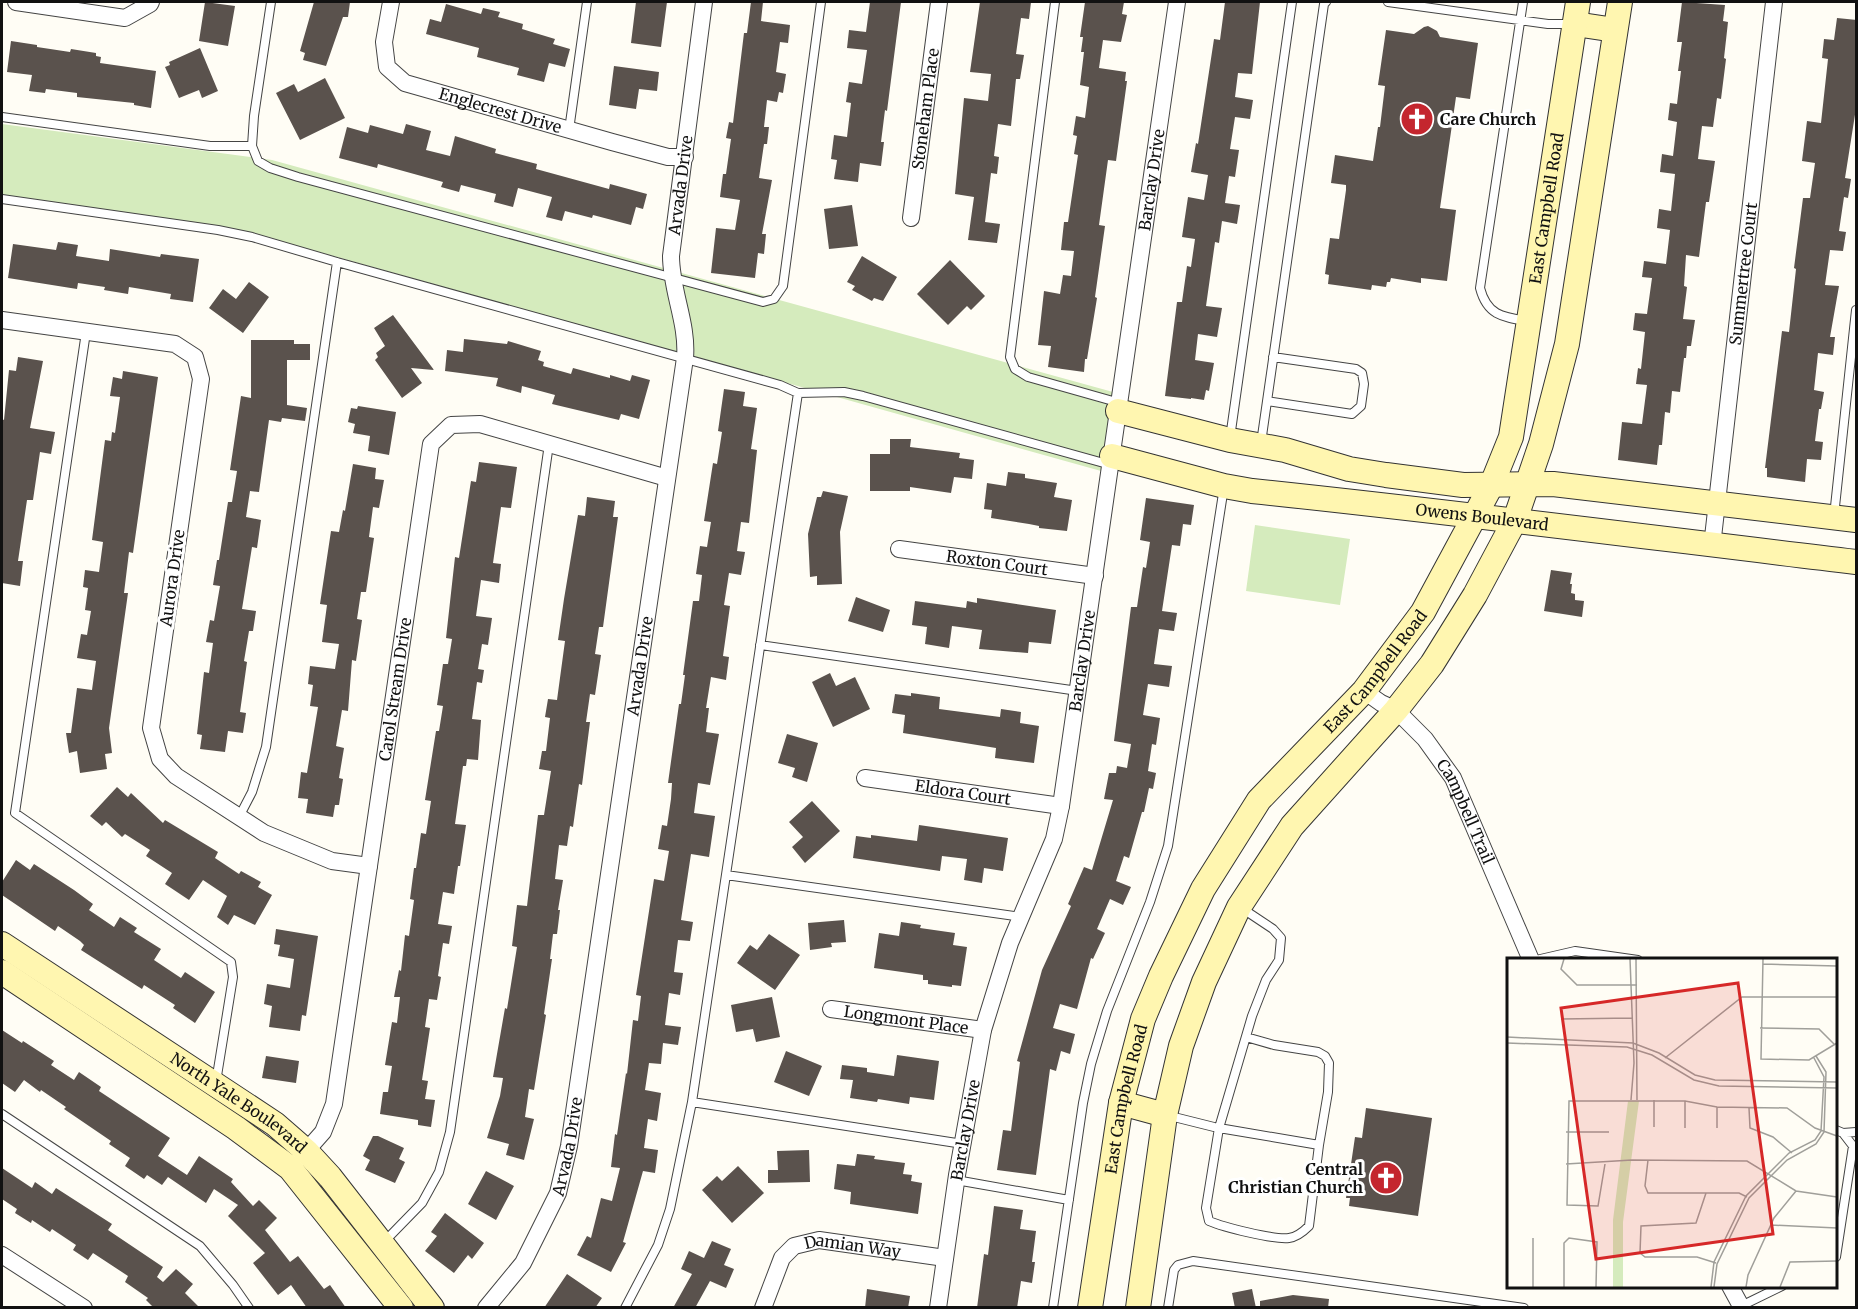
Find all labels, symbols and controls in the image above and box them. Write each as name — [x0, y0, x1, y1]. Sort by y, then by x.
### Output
street label: Stoneham Place — [907, 47, 943, 171]
street label: Englecrest Drive — [437, 83, 564, 137]
church icon: Care Church — [1399, 101, 1435, 137]
place label: Care Church — [1440, 109, 1536, 129]
street label: Barclay Drive — [1134, 128, 1169, 232]
street label: East Campbell Road — [1525, 131, 1568, 285]
street label: Arvada Drive — [664, 134, 697, 237]
street label: Summertree Court — [1725, 201, 1761, 346]
street label: Owens Boulevard — [1415, 499, 1550, 535]
street label: Aurora Drive — [155, 528, 189, 629]
street label: Roxton Court — [945, 546, 1050, 580]
street label: East Campbell Road — [1319, 606, 1431, 737]
street label: Barclay Drive — [1065, 609, 1099, 713]
street label: Arvada Drive — [622, 615, 657, 718]
street label: Carol Stream Drive — [375, 616, 415, 762]
street label: Campbell Trail — [1433, 755, 1499, 867]
street label: Eldora Court — [914, 775, 1013, 809]
inset map — [1507, 958, 1837, 1288]
street label: Longmont Place — [843, 1001, 970, 1038]
street label: East Campbell Road — [1100, 1022, 1151, 1175]
street label: North Yale Boulevard — [167, 1048, 311, 1157]
street label: Barclay Drive — [946, 1078, 984, 1182]
street label: Arvada Drive — [547, 1096, 586, 1199]
place label: Central Christian Church — [1228, 1159, 1363, 1197]
church icon: Central Christian Church — [1368, 1160, 1404, 1196]
street label: Damian Way — [802, 1230, 903, 1262]

